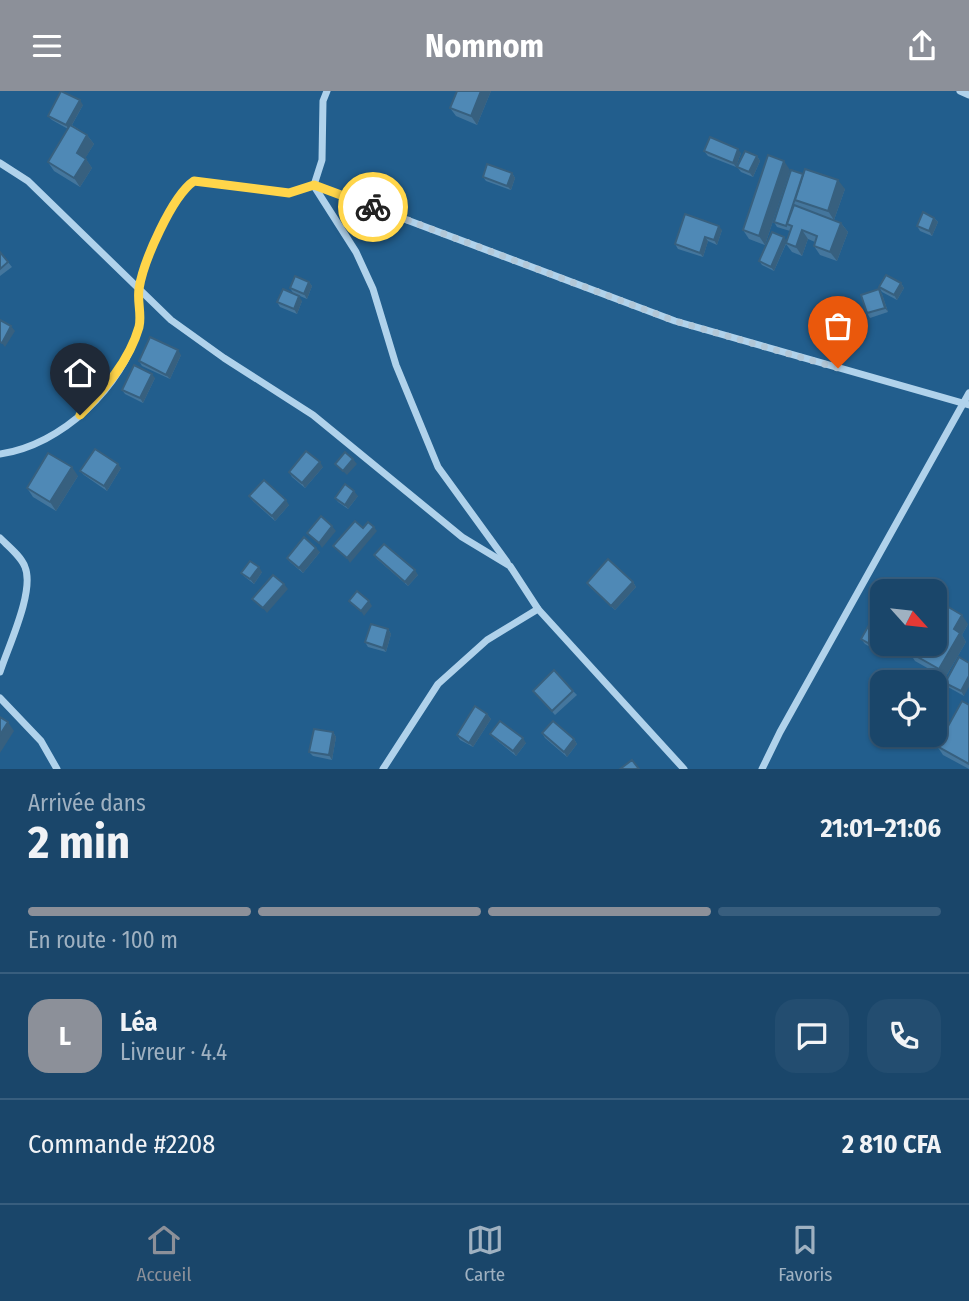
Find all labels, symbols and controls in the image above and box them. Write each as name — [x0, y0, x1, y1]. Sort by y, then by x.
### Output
icon: menu — [28, 27, 66, 65]
text: Nomnom — [425, 27, 544, 65]
icon: share — [903, 27, 941, 65]
courier — [338, 172, 408, 242]
icon: bike — [354, 188, 392, 226]
pin — [808, 296, 868, 368]
icon: bag — [819, 307, 857, 345]
pin — [50, 343, 110, 415]
icon: home — [61, 354, 99, 392]
north arrow — [870, 579, 947, 656]
map controls — [870, 579, 947, 747]
button: locate — [870, 670, 947, 747]
text: Arrivée dans — [28, 789, 146, 817]
text: 21:01–21:06 — [820, 813, 941, 844]
text: 2 min — [28, 815, 130, 870]
text: En route · 100 m — [28, 926, 178, 954]
button: chat — [775, 999, 849, 1073]
button: phone — [867, 999, 941, 1073]
text: Léa — [120, 1007, 157, 1038]
text: L — [59, 1021, 71, 1052]
text: Livreur · 4.4 — [120, 1038, 227, 1066]
text: Commande #2208 — [28, 1129, 215, 1160]
text: 2 810 CFA — [842, 1129, 941, 1160]
tab: Accueil — [137, 1221, 191, 1286]
tab: Carte — [465, 1221, 505, 1286]
tab: Favoris — [778, 1221, 832, 1286]

